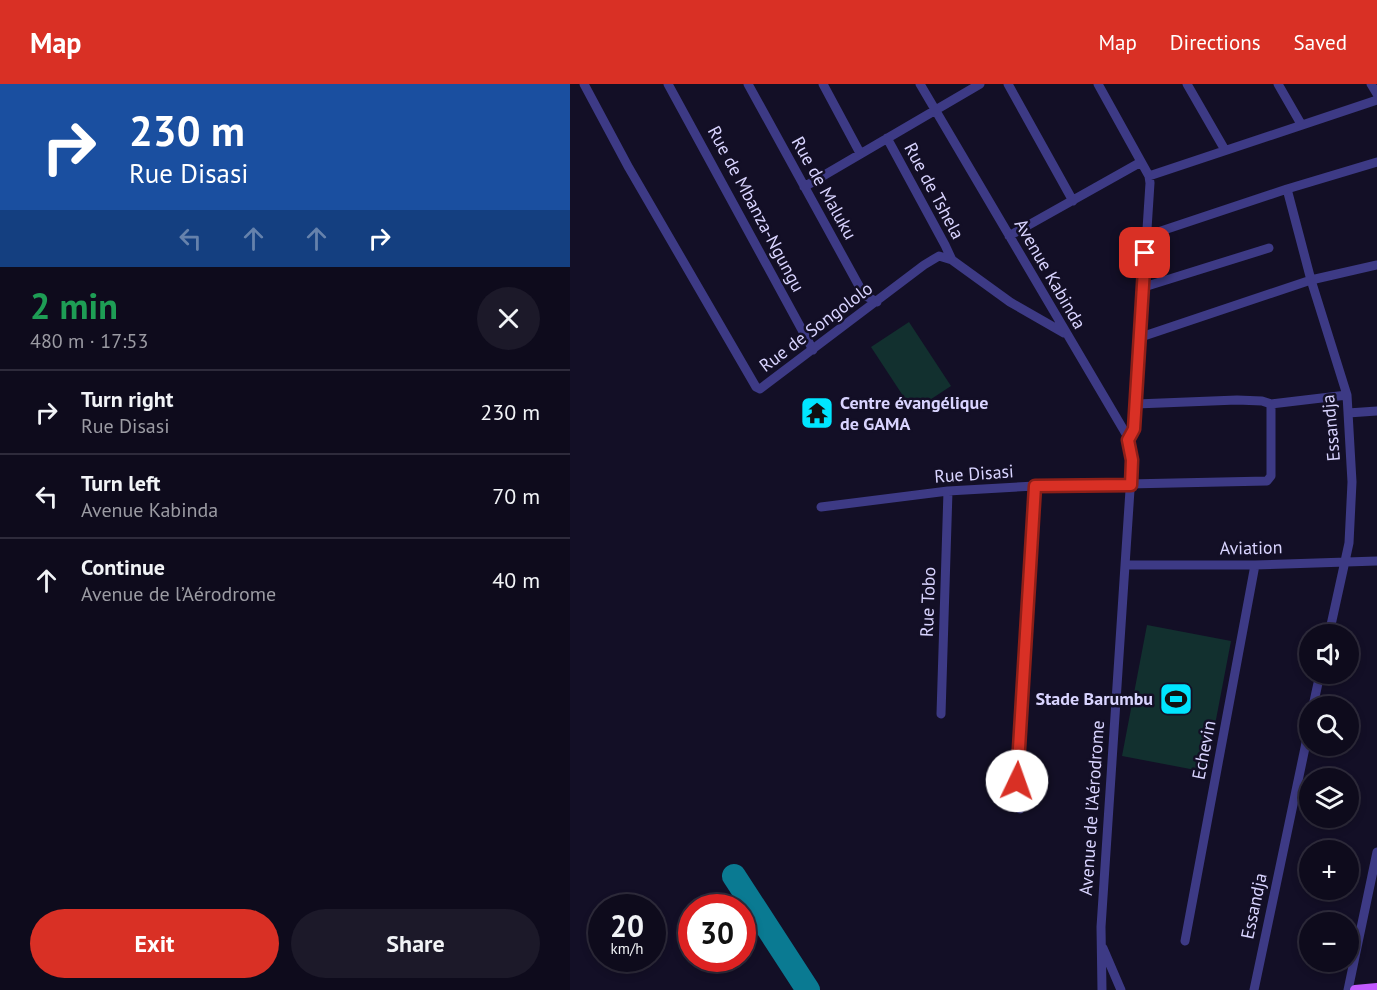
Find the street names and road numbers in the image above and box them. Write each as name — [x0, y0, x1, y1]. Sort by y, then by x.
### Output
street label: Rue de Mbanza-Ngungu — [703, 122, 810, 296]
street label: Rue de Maluku — [787, 132, 862, 243]
street label: Rue de Tshela — [899, 139, 970, 243]
street label: Avenue Kabinda — [1010, 215, 1091, 333]
street label: Rue de Songololo — [754, 276, 877, 377]
street label: Essandja — [1316, 394, 1345, 462]
street label: Rue Disasi — [933, 459, 1015, 488]
street label: Aviation — [1219, 535, 1283, 560]
street label: Rue Tobo — [915, 566, 940, 638]
street label: Echevin — [1187, 718, 1220, 781]
street label: Avenue de l’Aérodrome — [1074, 720, 1109, 896]
street label: Essandja — [1235, 871, 1272, 941]

